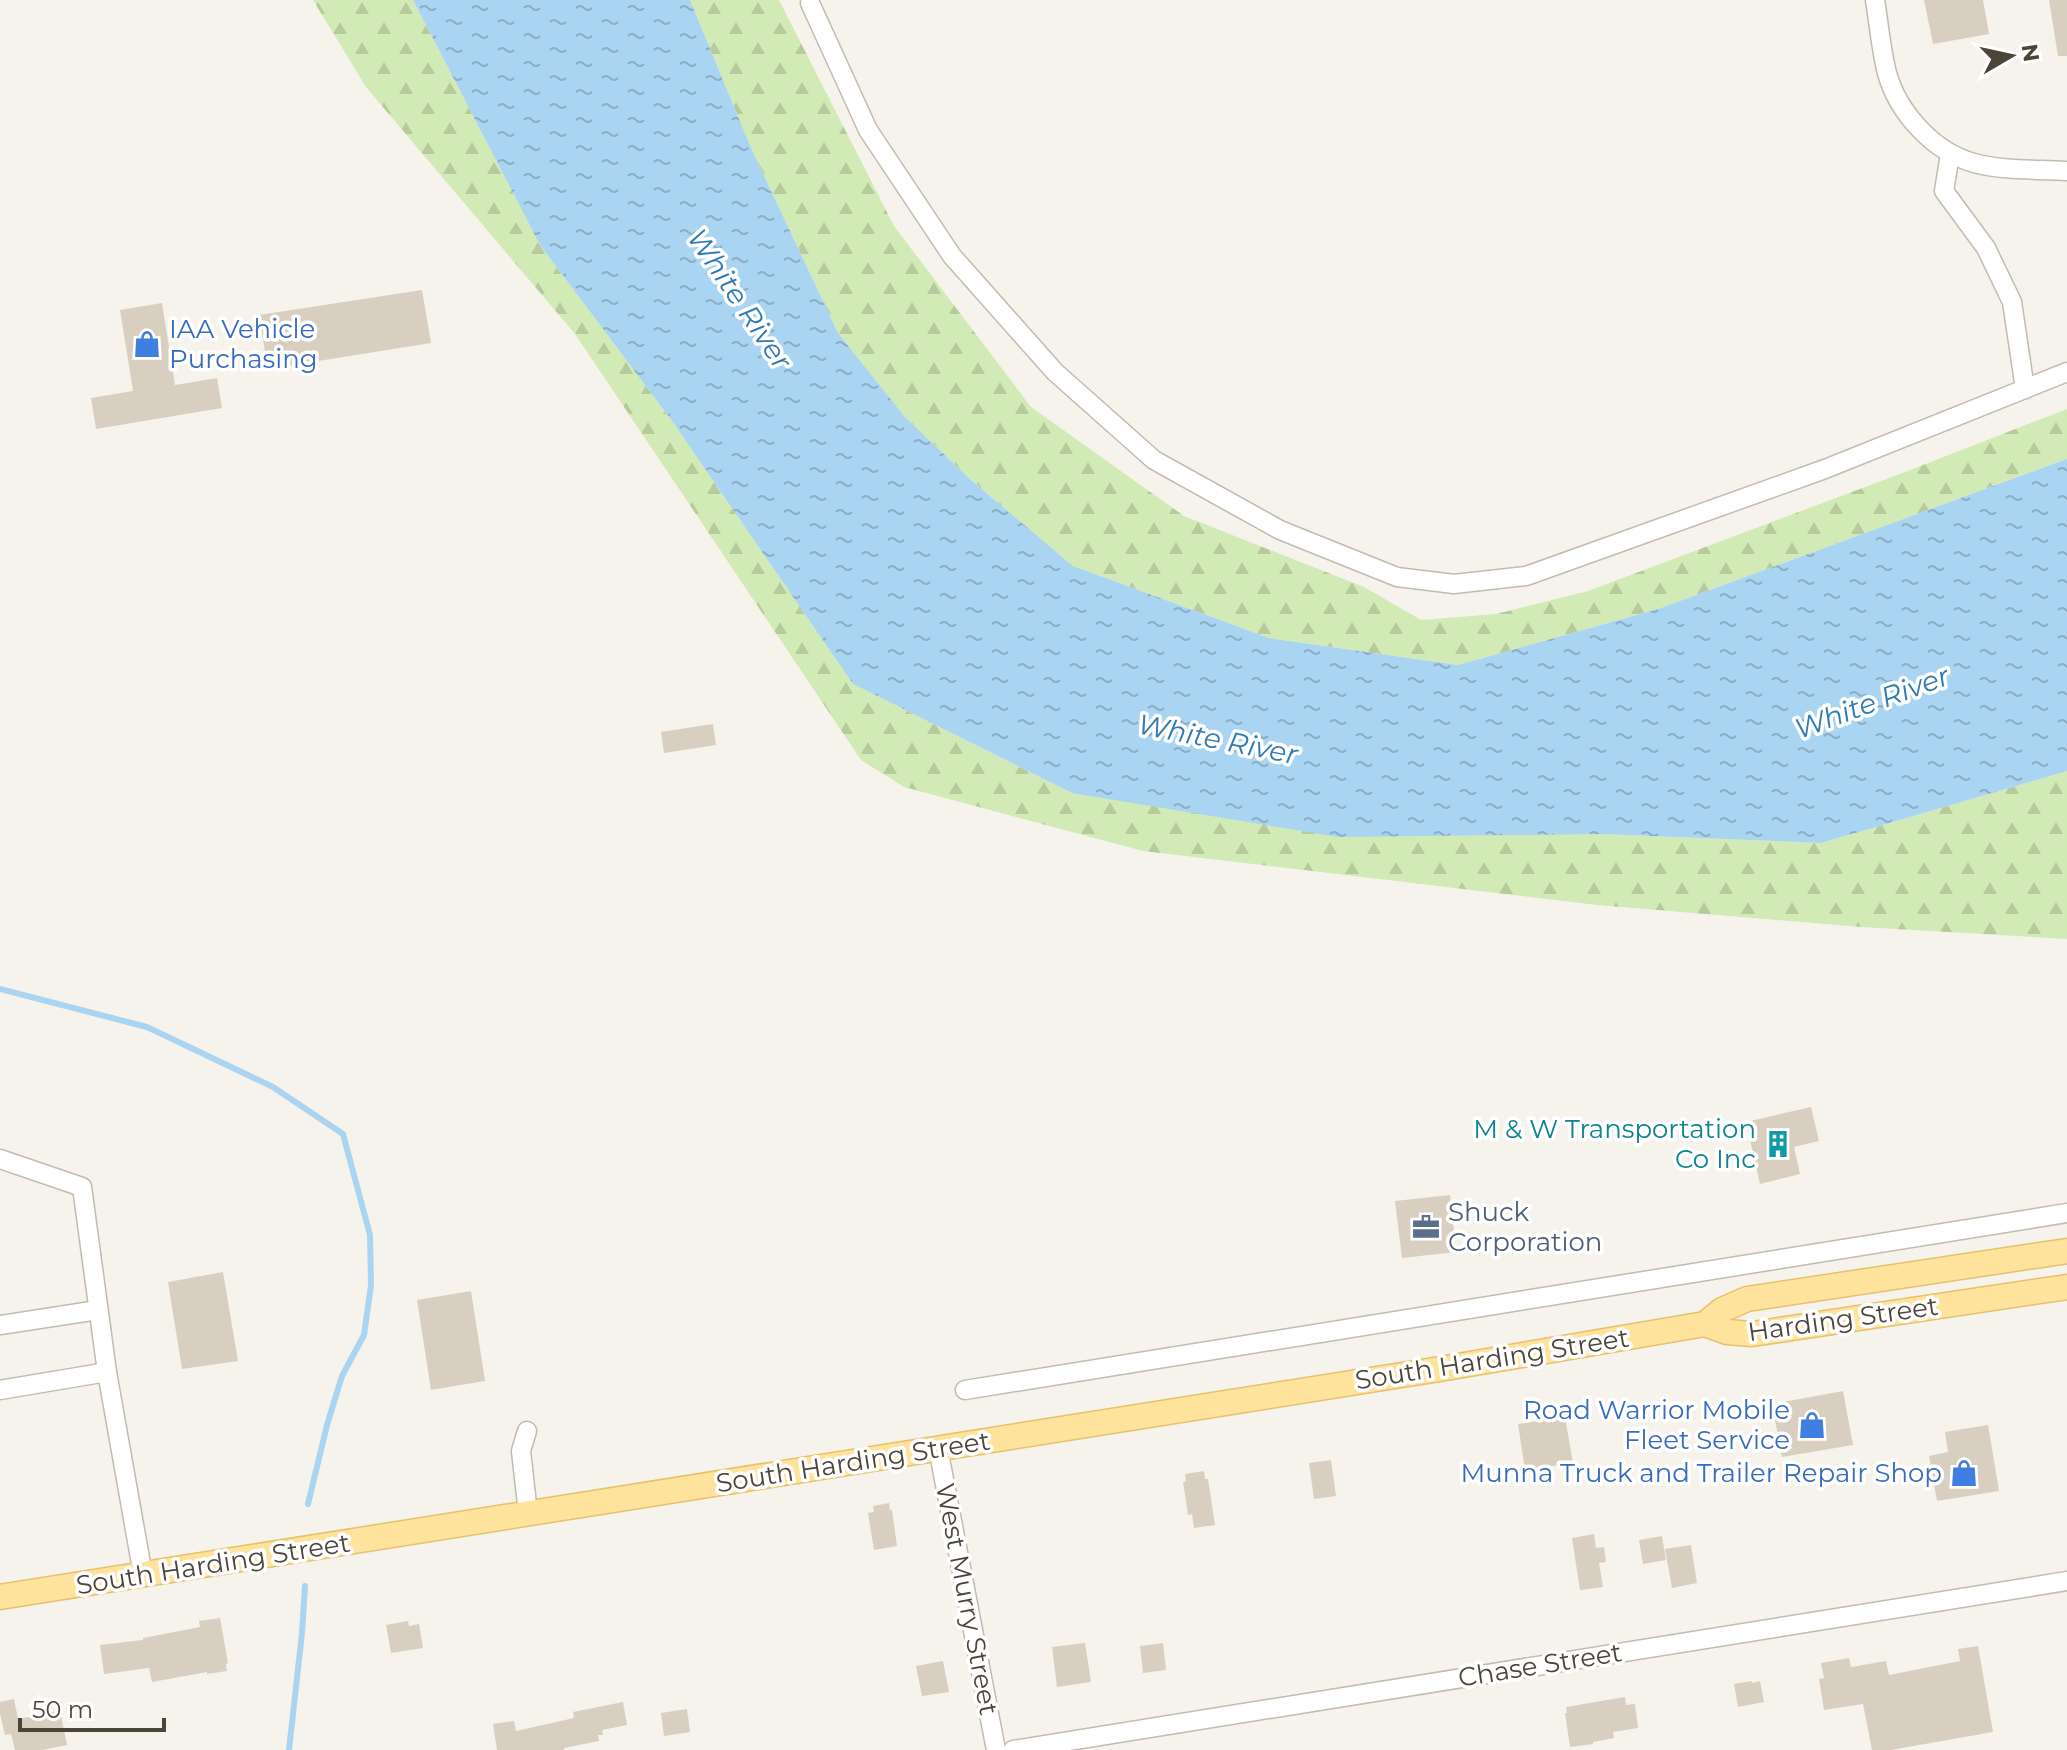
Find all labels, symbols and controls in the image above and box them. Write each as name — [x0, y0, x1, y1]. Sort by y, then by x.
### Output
north arrow — [1971, 16, 2051, 96]
text: N — [2016, 42, 2045, 64]
water label: White River — [681, 222, 800, 376]
place label: IAA Vehicle Purchasing — [169, 313, 318, 375]
shop icon: IAA Vehicle Purchasing — [132, 329, 162, 359]
water label: White River — [1790, 658, 1955, 746]
water label: White River — [1135, 707, 1302, 771]
place label: M & W Transportation Co Inc — [1473, 1113, 1756, 1175]
building icon: M & W Transportation Co Inc — [1763, 1129, 1793, 1159]
place label: Shuck Corporation — [1448, 1196, 1602, 1258]
office icon: Shuck Corporation — [1411, 1212, 1441, 1242]
street label: Harding Street — [1746, 1290, 1940, 1348]
street label: South Harding Street — [1353, 1322, 1631, 1396]
place label: Road Warrior Mobile Fleet Service — [1523, 1394, 1790, 1456]
shop icon: Road Warrior Mobile Fleet Service — [1797, 1410, 1827, 1440]
street label: South Harding Street — [714, 1425, 992, 1499]
place label: Munna Truck and Trailer Repair Shop — [1460, 1457, 1942, 1489]
shop icon: Munna Truck and Trailer Repair Shop — [1949, 1458, 1979, 1488]
street label: West Murry Street — [929, 1480, 1005, 1718]
street label: South Harding Street — [74, 1527, 352, 1601]
street label: Chase Street — [1456, 1636, 1624, 1694]
scale bar — [20, 1682, 164, 1732]
text: 50 m — [32, 1695, 93, 1724]

